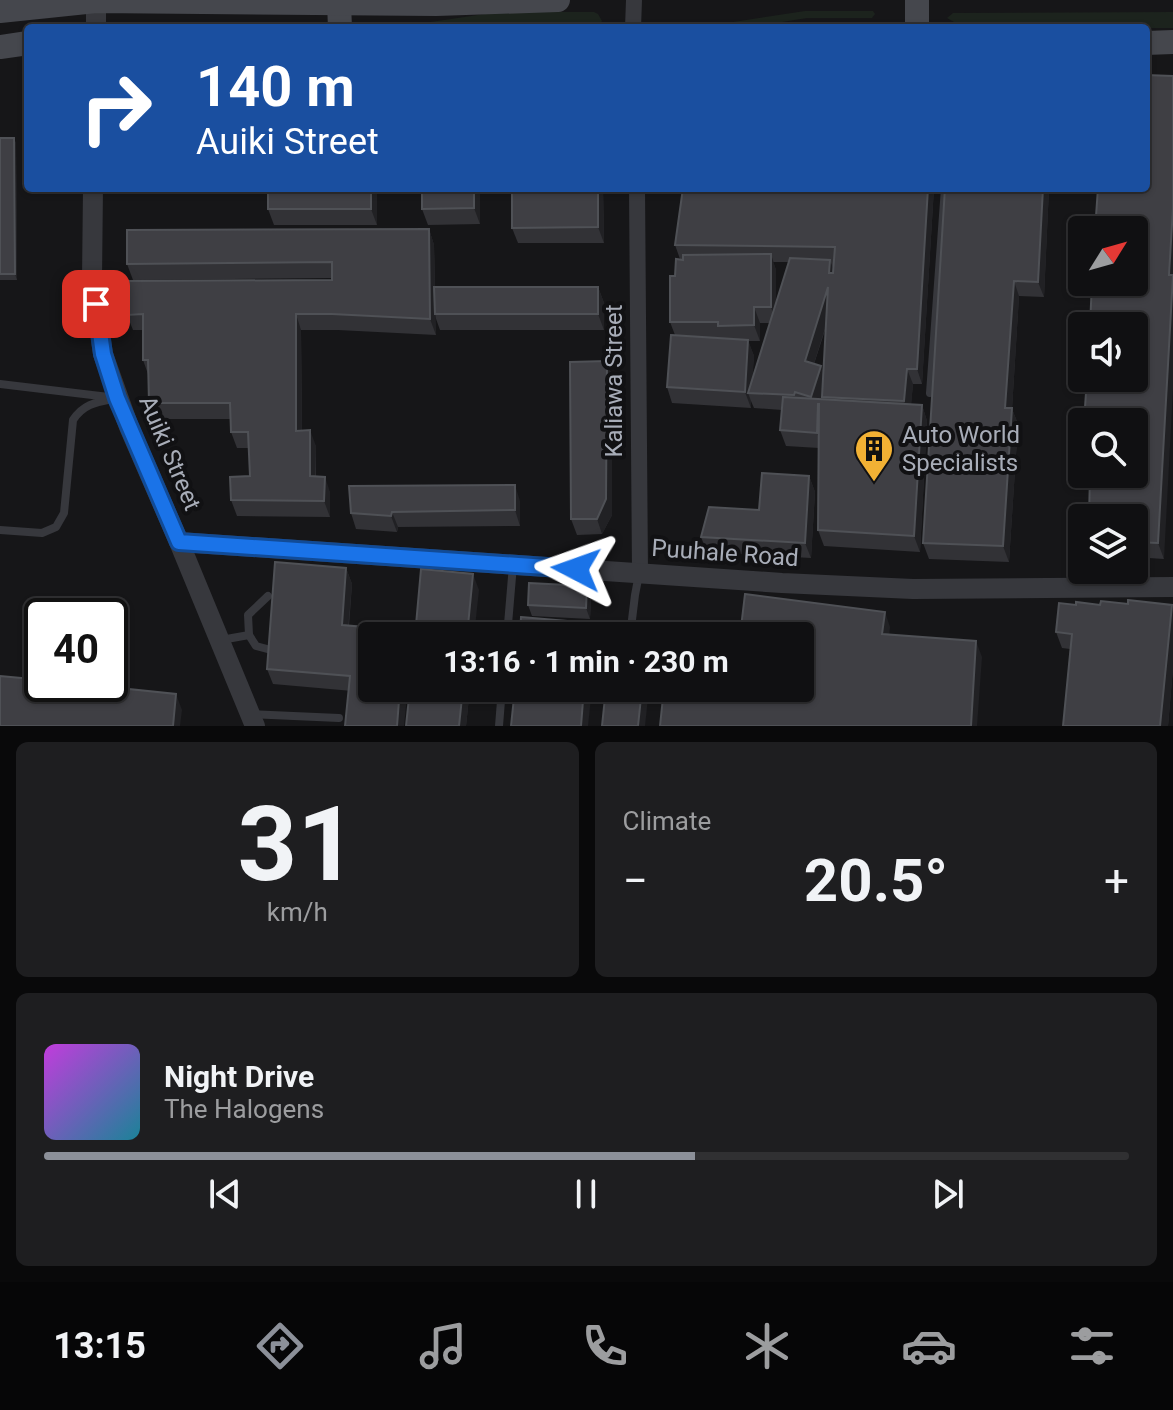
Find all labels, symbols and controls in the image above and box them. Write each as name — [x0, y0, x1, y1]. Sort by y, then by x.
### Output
text: 140 m — [196, 54, 355, 120]
icon: right — [64, 56, 168, 160]
text: Auiki Street — [196, 121, 379, 163]
north arrow — [1068, 216, 1148, 296]
map controls — [1068, 216, 1148, 584]
pin — [62, 270, 130, 338]
icon: arrive — [74, 282, 118, 326]
street label: Kaliawa Street — [600, 304, 628, 458]
button: sound — [1068, 312, 1148, 392]
street label: Auiki Street — [133, 391, 207, 515]
button: search — [1068, 408, 1148, 488]
place label: Auto World Specialists — [902, 421, 1020, 477]
building icon: Auto World Specialists — [853, 428, 895, 483]
button: layers — [1068, 504, 1148, 584]
position arrow — [534, 527, 618, 611]
street label: Puuhale Road — [650, 534, 800, 572]
speed limit sign: 40 — [24, 598, 128, 702]
text: 13:16 · 1 min · 230 m — [443, 644, 729, 679]
text: 31 — [238, 784, 357, 905]
text: Climate — [623, 806, 711, 836]
text: 20.5° — [804, 845, 948, 916]
text: − — [623, 855, 648, 907]
text: + — [1104, 855, 1129, 907]
text: km/h — [267, 897, 328, 927]
text: Night Drive — [164, 1059, 314, 1094]
text: The Halogens — [164, 1094, 324, 1124]
icon: previous — [203, 1172, 247, 1216]
icon: pause — [564, 1172, 608, 1216]
icon: next — [926, 1172, 970, 1216]
icon: directions — [252, 1318, 308, 1374]
icon: music — [415, 1318, 471, 1374]
icon: phone — [577, 1318, 633, 1374]
icon: climate — [739, 1318, 795, 1374]
icon: car — [901, 1318, 957, 1374]
icon: filters — [1064, 1318, 1120, 1374]
text: 13:15 — [53, 1325, 146, 1367]

